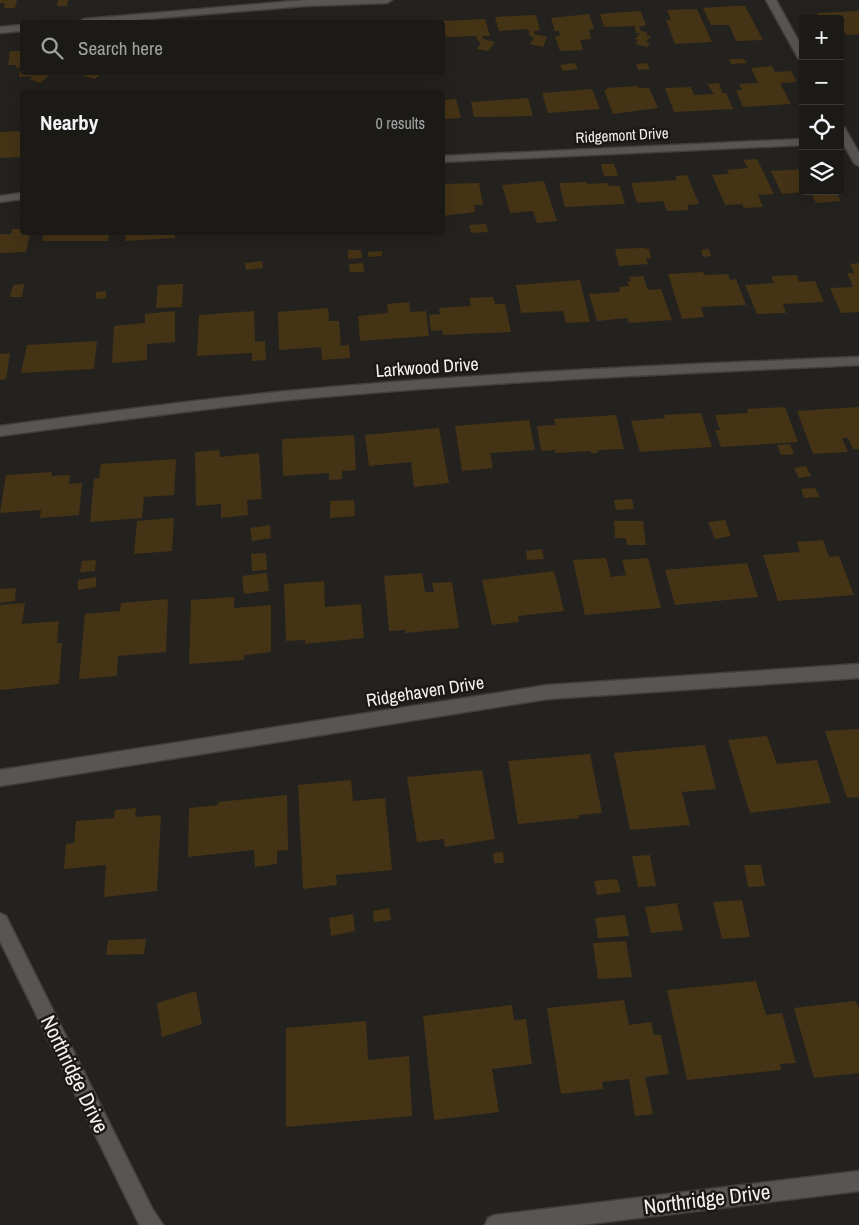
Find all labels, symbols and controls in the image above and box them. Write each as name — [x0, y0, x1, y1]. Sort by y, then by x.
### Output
map controls — [799, 15, 844, 195]
button: + — [799, 15, 844, 60]
search box — [20, 20, 445, 75]
icon: search — [38, 34, 66, 62]
text: Search here — [78, 35, 163, 61]
button: − — [799, 60, 844, 105]
button: locate — [799, 105, 844, 150]
text: Nearby — [40, 108, 98, 137]
text: 0 results — [375, 112, 425, 134]
street label: Ridgemont Drive — [575, 122, 669, 148]
button: layers — [799, 150, 844, 195]
street label: Larkwood Drive — [375, 351, 479, 383]
street label: Ridgehaven Drive — [364, 669, 486, 713]
street label: Northridge Drive — [34, 1010, 116, 1138]
street label: Northridge Drive — [642, 1177, 772, 1221]

